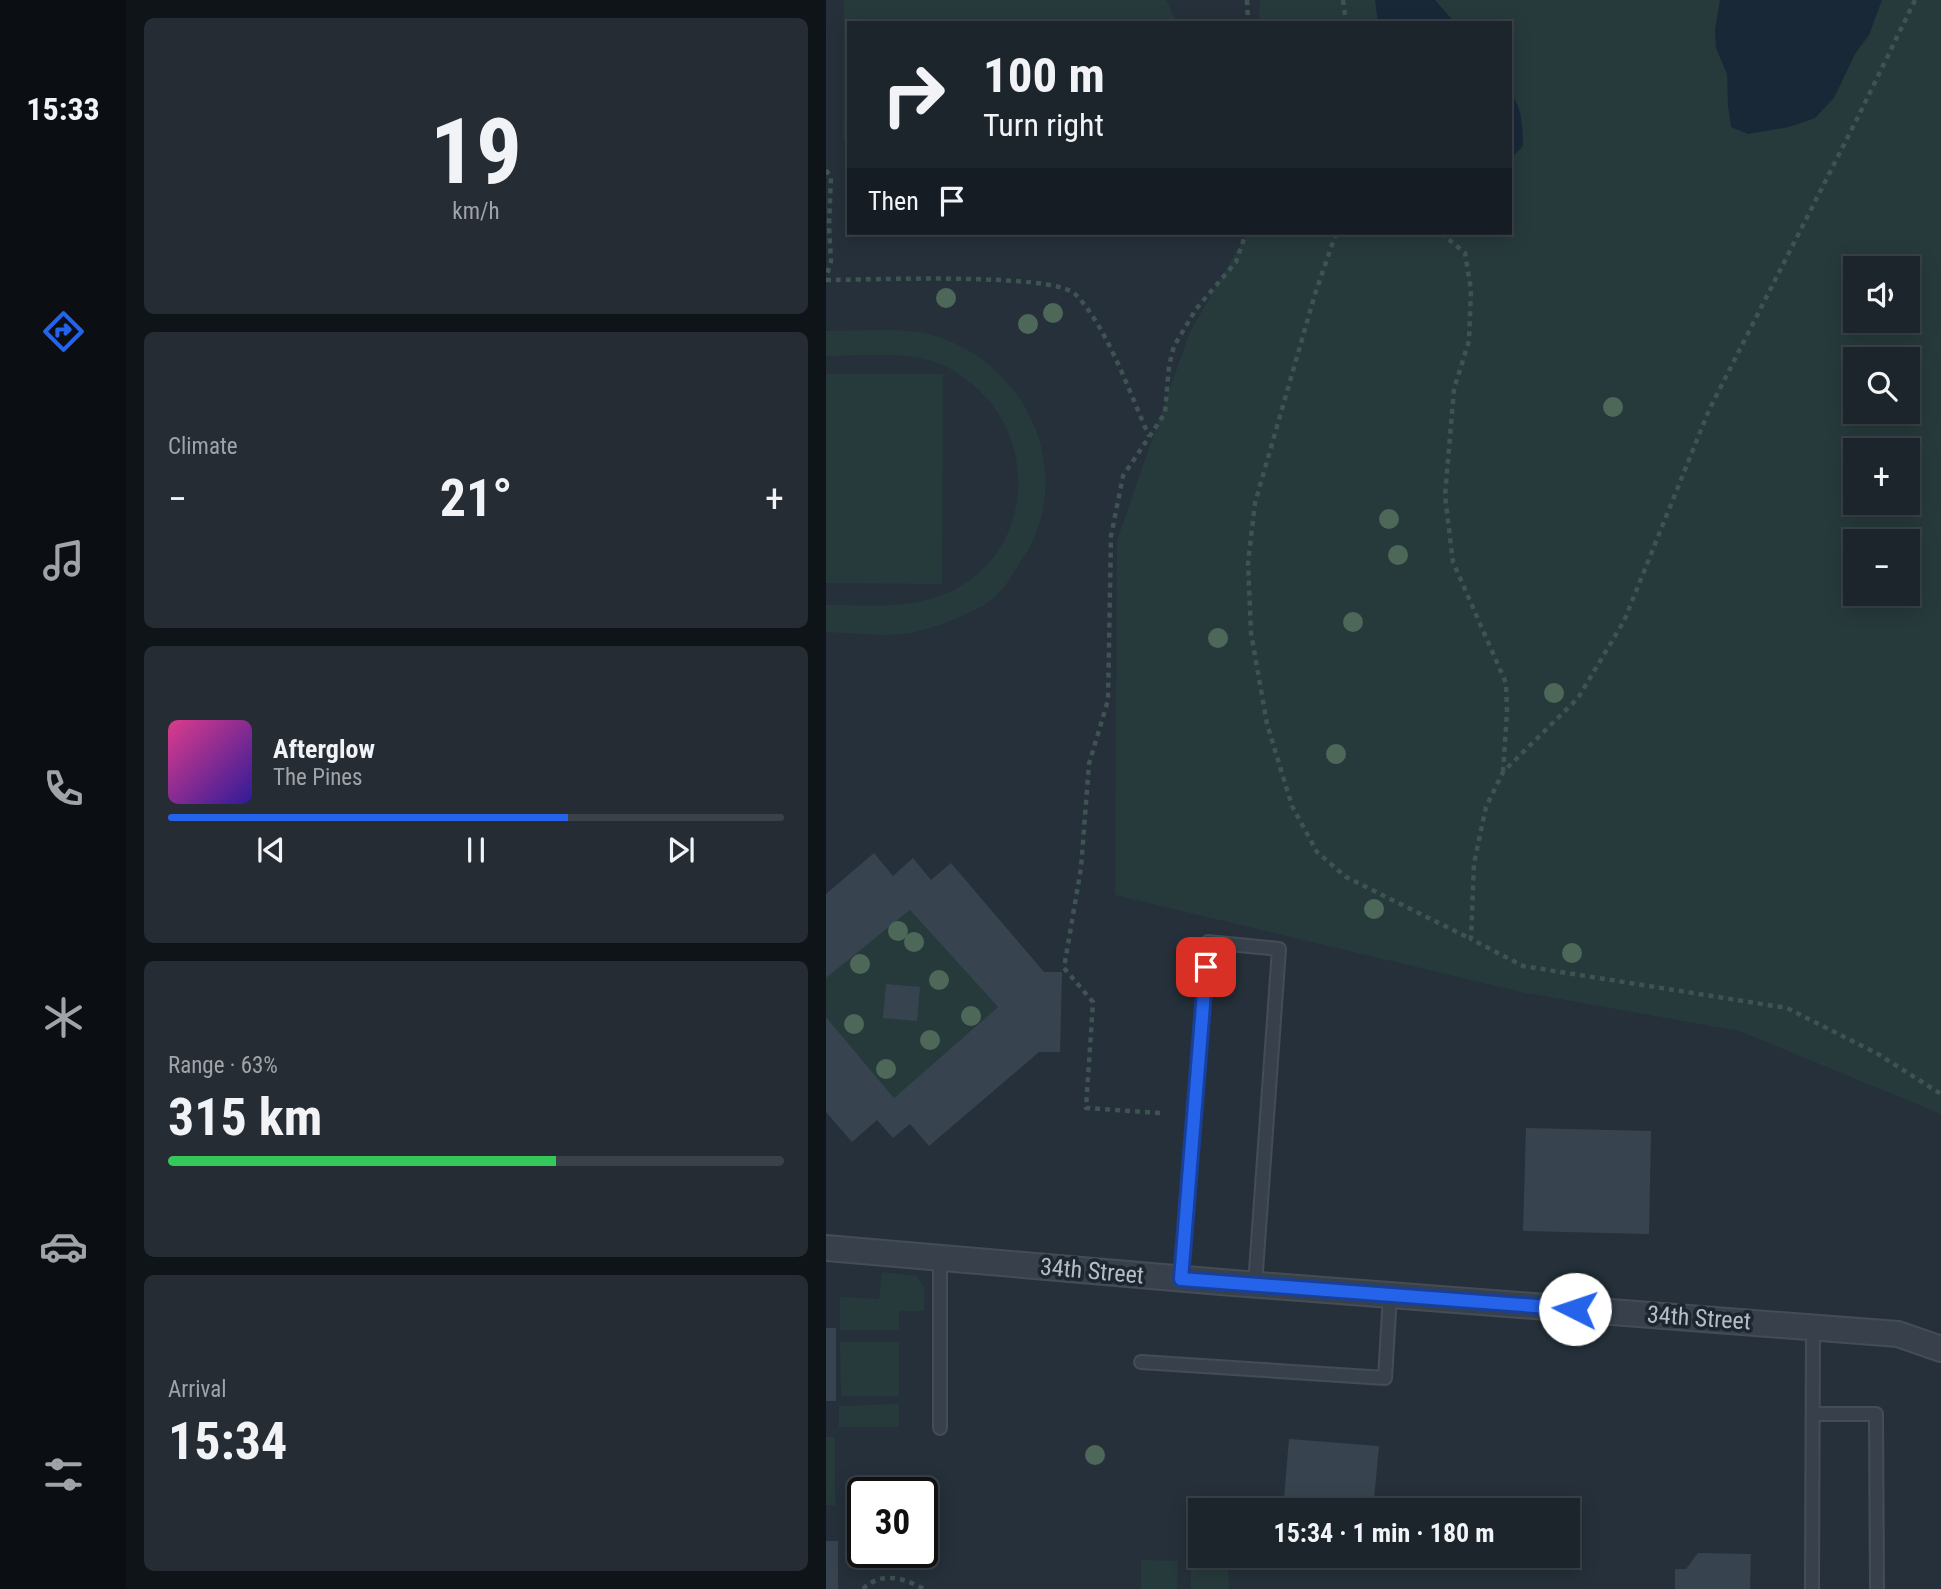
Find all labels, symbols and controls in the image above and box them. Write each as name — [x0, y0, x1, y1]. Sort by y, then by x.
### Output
text: 100 m — [983, 47, 1105, 104]
icon: right — [868, 49, 959, 140]
text: 15:33 — [26, 90, 100, 128]
text: 19 — [430, 99, 522, 205]
text: Turn right — [983, 106, 1104, 144]
icon: arrive — [933, 182, 971, 220]
text: Then — [868, 186, 919, 216]
text: km/h — [452, 198, 500, 225]
map controls — [1843, 256, 1920, 606]
button: sound — [1843, 256, 1920, 333]
icon: directions — [39, 307, 88, 356]
button: search — [1843, 347, 1920, 424]
text: Climate — [168, 433, 238, 460]
button: + — [1843, 438, 1920, 515]
text: 21° — [440, 468, 512, 529]
text: − — [168, 477, 187, 521]
text: + — [765, 477, 784, 521]
button: − — [1843, 529, 1920, 606]
icon: music — [39, 536, 88, 585]
text: Afterglow — [273, 734, 375, 764]
icon: phone — [39, 764, 88, 813]
text: The Pines — [273, 764, 363, 791]
icon: previous — [252, 831, 290, 869]
icon: pause — [457, 831, 495, 869]
icon: next — [662, 831, 700, 869]
pin — [1176, 937, 1236, 997]
icon: arrive — [1187, 948, 1225, 986]
icon: climate — [39, 993, 88, 1042]
text: Range · 63% — [168, 1052, 278, 1079]
text: 315 km — [168, 1087, 322, 1148]
icon: car — [39, 1222, 88, 1271]
street label: 34th Street — [1039, 1253, 1145, 1289]
position arrow — [1538, 1272, 1612, 1346]
street label: 34th Street — [1646, 1300, 1752, 1336]
text: Arrival — [168, 1376, 227, 1403]
text: 15:34 — [168, 1411, 287, 1472]
icon: filters — [39, 1450, 88, 1499]
speed limit sign: 30 — [847, 1477, 938, 1568]
text: 15:34 · 1 min · 180 m — [1274, 1518, 1494, 1548]

